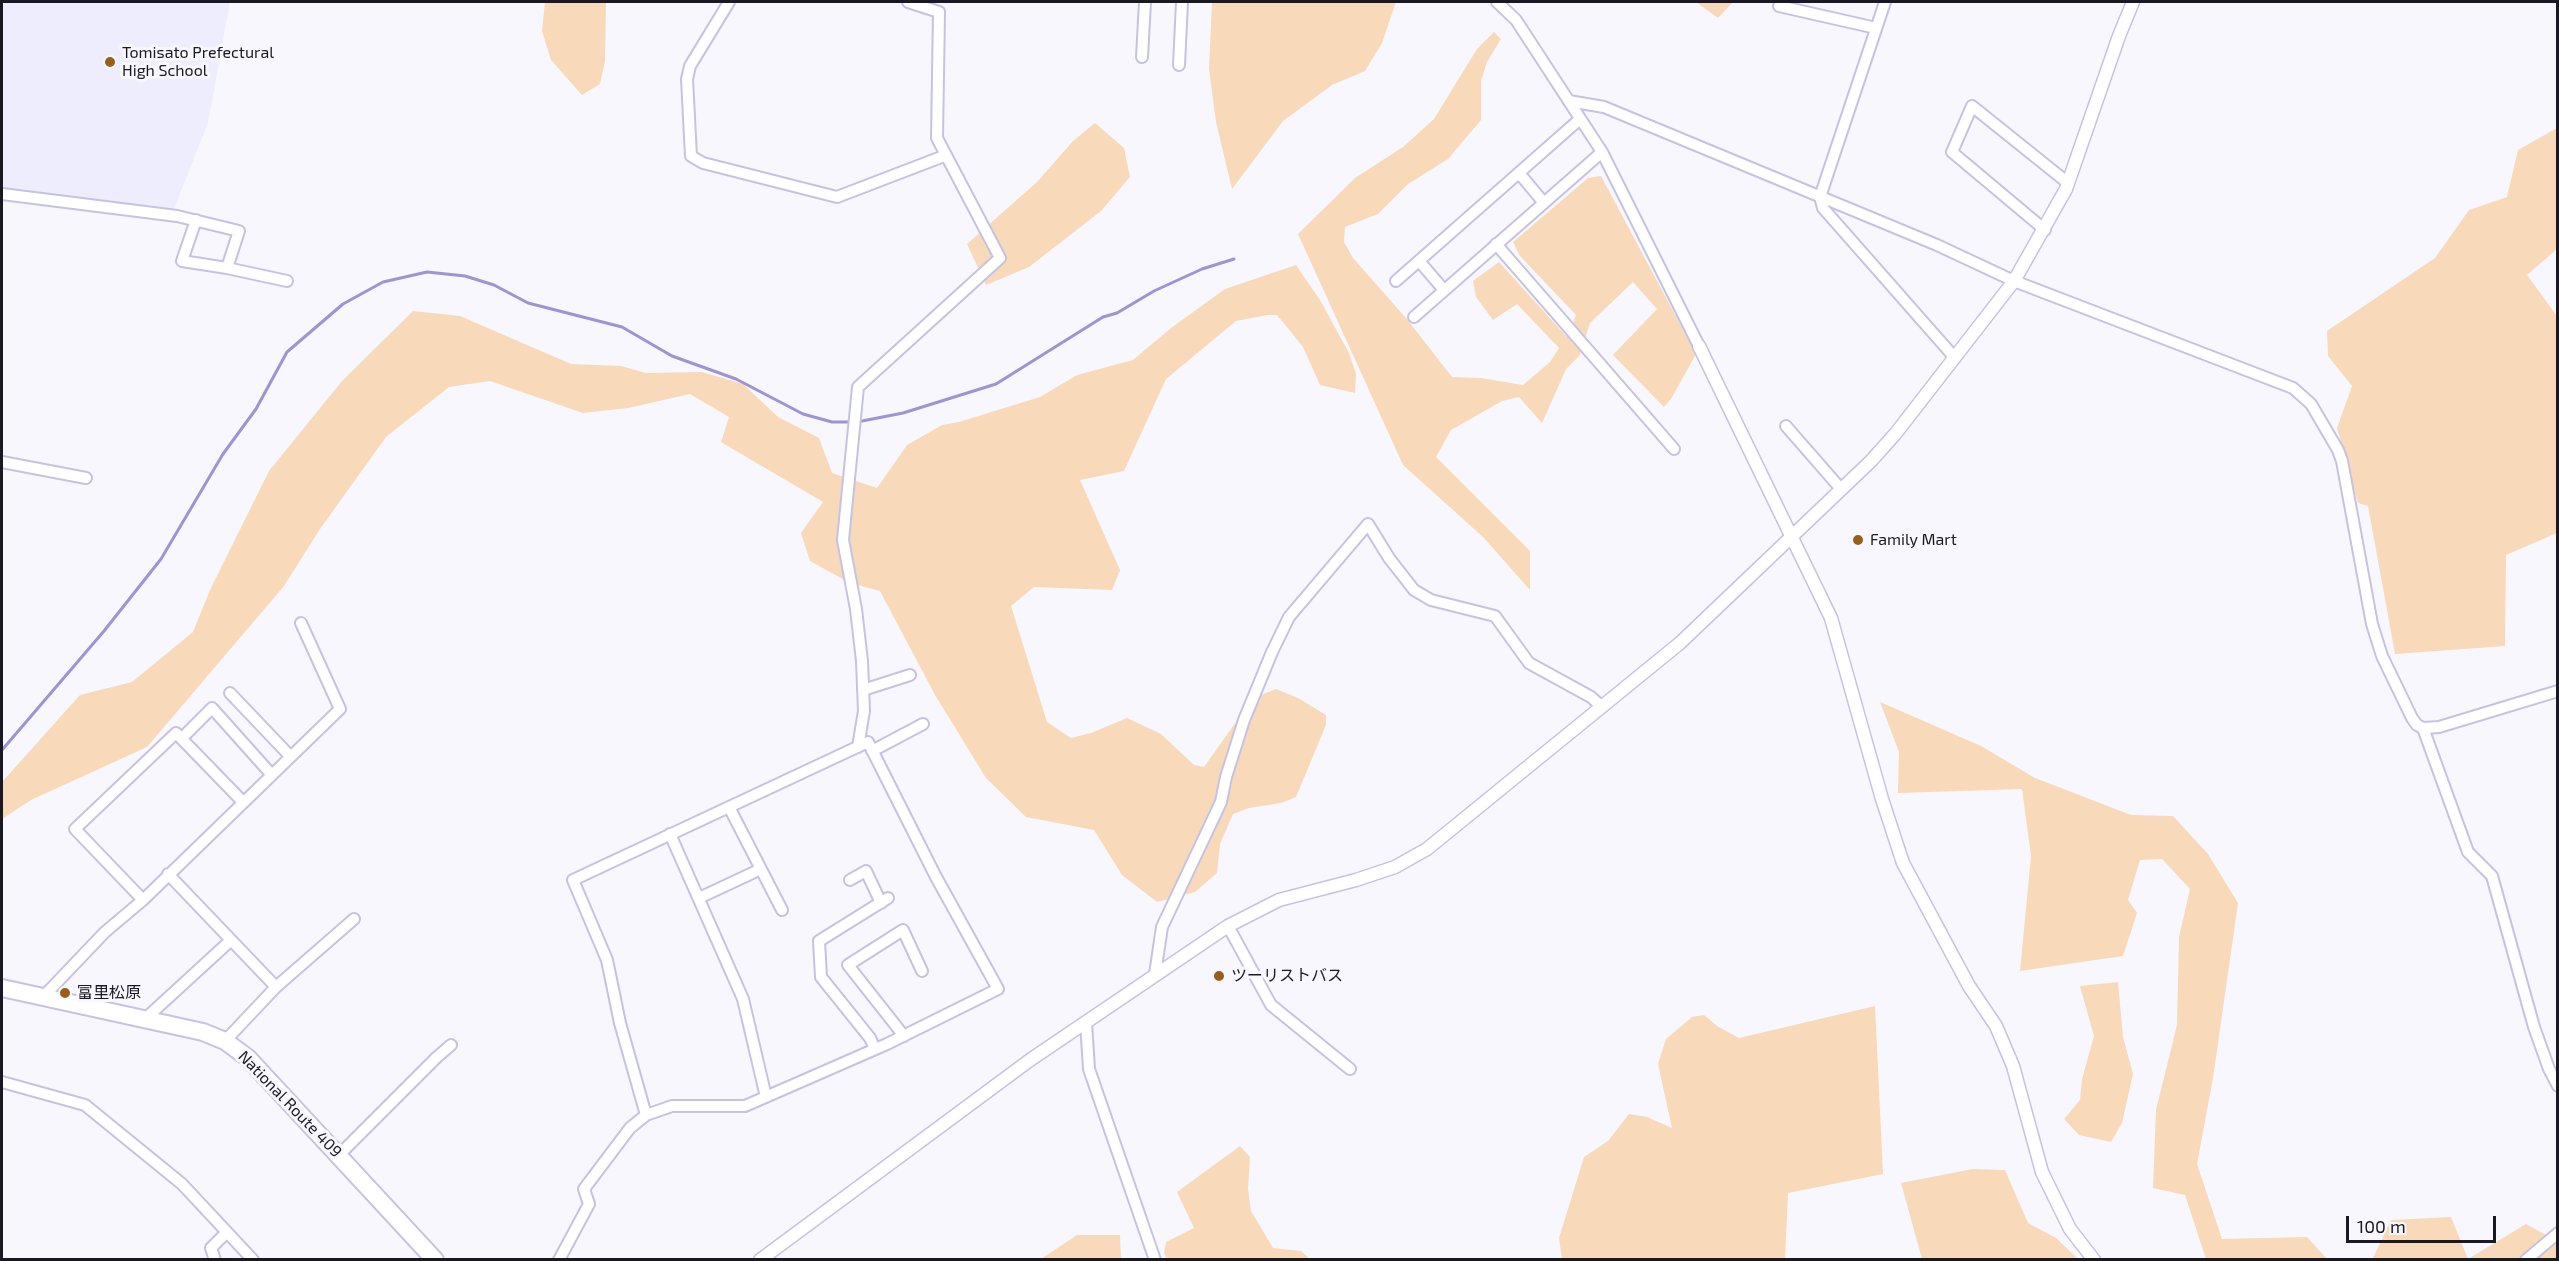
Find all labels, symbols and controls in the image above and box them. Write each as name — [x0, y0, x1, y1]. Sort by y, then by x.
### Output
place label: Tomisato Prefectural High School — [122, 43, 274, 81]
marker: Tomisato Prefectural High School — [103, 55, 117, 69]
place label: Family Mart — [1870, 530, 1957, 550]
marker: Family Mart — [1851, 533, 1865, 547]
place label: ツーリストバス — [1231, 966, 1343, 986]
marker: ツーリストバス — [1212, 969, 1226, 983]
place label: 富里松原 — [77, 983, 141, 1003]
marker: 富里松原 — [58, 986, 72, 1000]
street label: National Route 409 — [234, 1047, 346, 1161]
scale bar — [2349, 1204, 2499, 1242]
text: 100 m — [2357, 1215, 2406, 1237]

